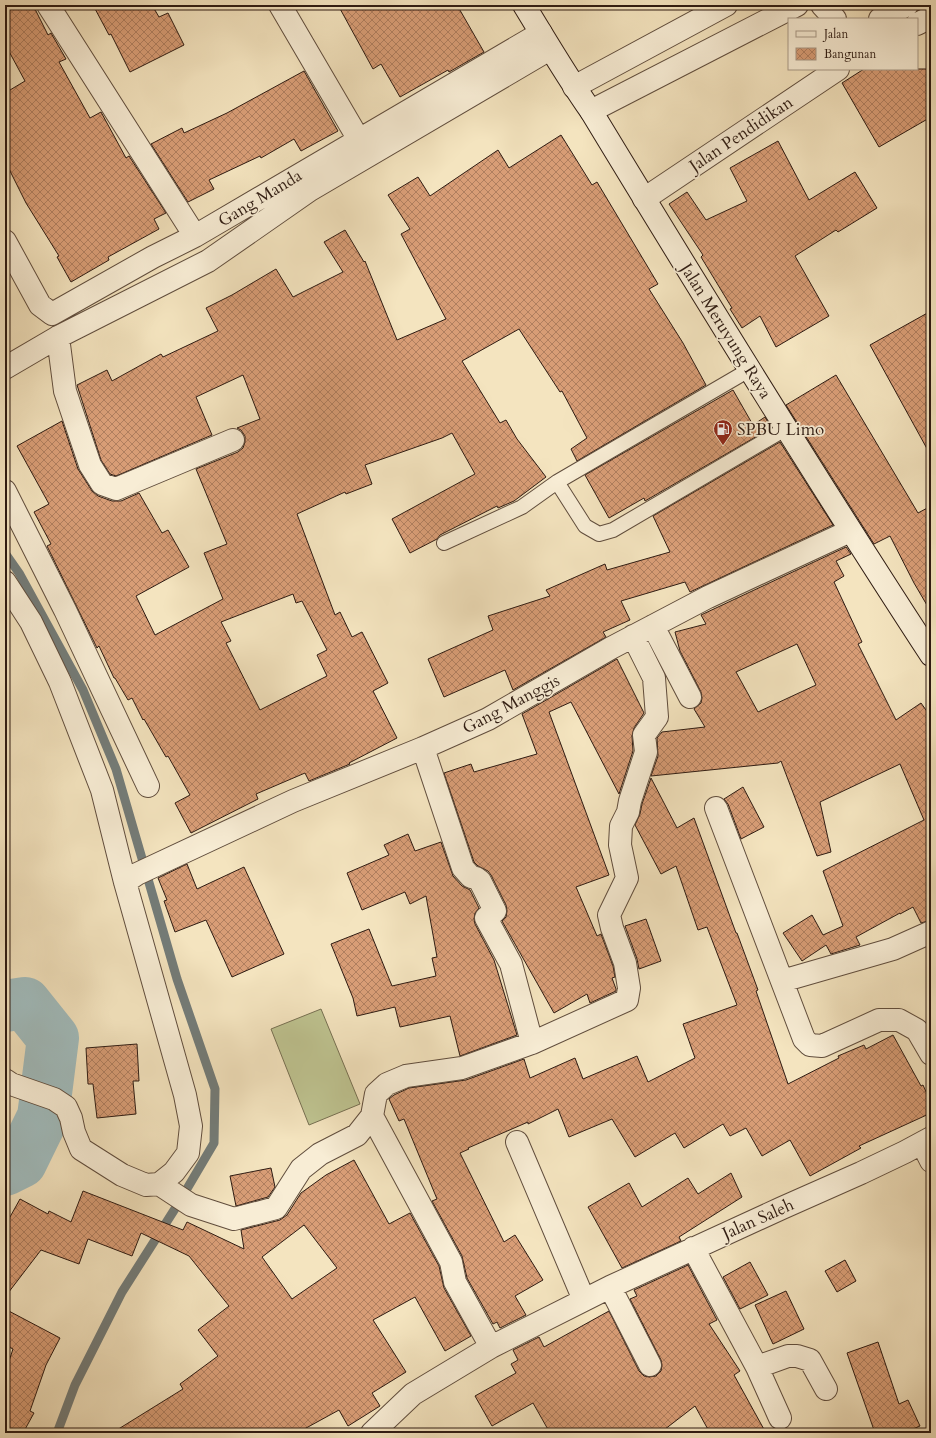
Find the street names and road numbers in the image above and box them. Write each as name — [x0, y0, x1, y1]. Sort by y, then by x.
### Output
street label: Jalan Pendidikan — [682, 91, 798, 179]
street label: Gang Manda — [214, 164, 307, 232]
street label: Jalan Meruyung Raya — [673, 256, 777, 404]
street label: Gang Manggis — [458, 669, 564, 739]
street label: Jalan Saleh — [716, 1193, 798, 1246]

